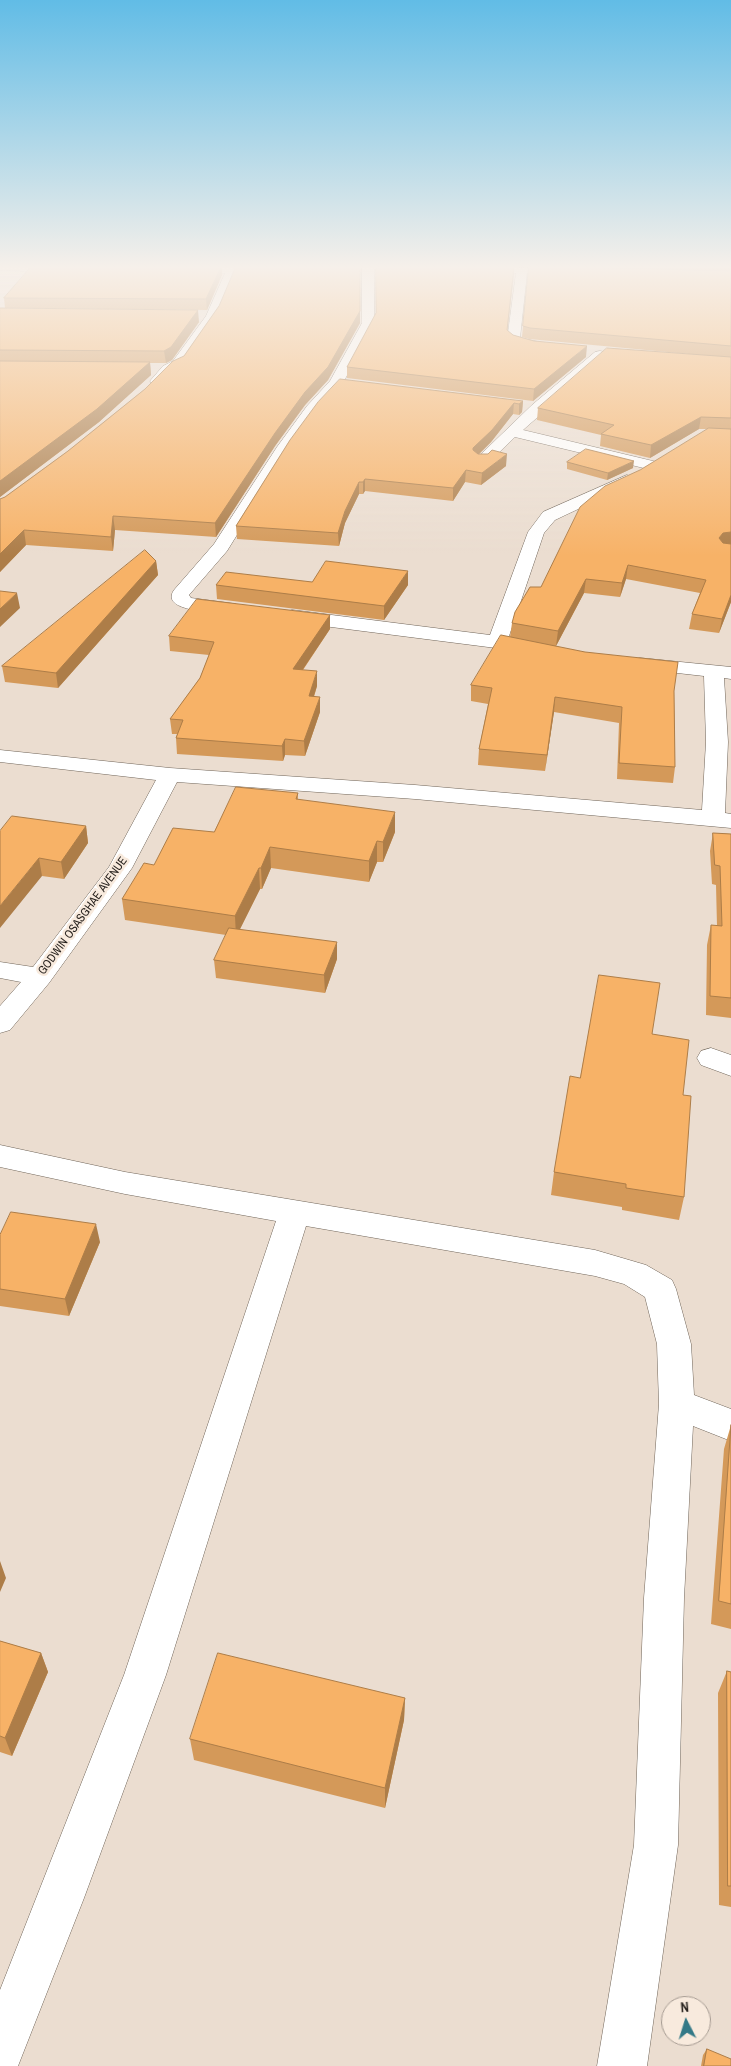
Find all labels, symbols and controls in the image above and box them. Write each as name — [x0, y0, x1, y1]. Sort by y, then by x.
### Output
street label: GODWIN OSASGHAE AVENUE — [35, 854, 131, 978]
north arrow — [661, 1996, 711, 2046]
text: N — [680, 1998, 690, 2016]

